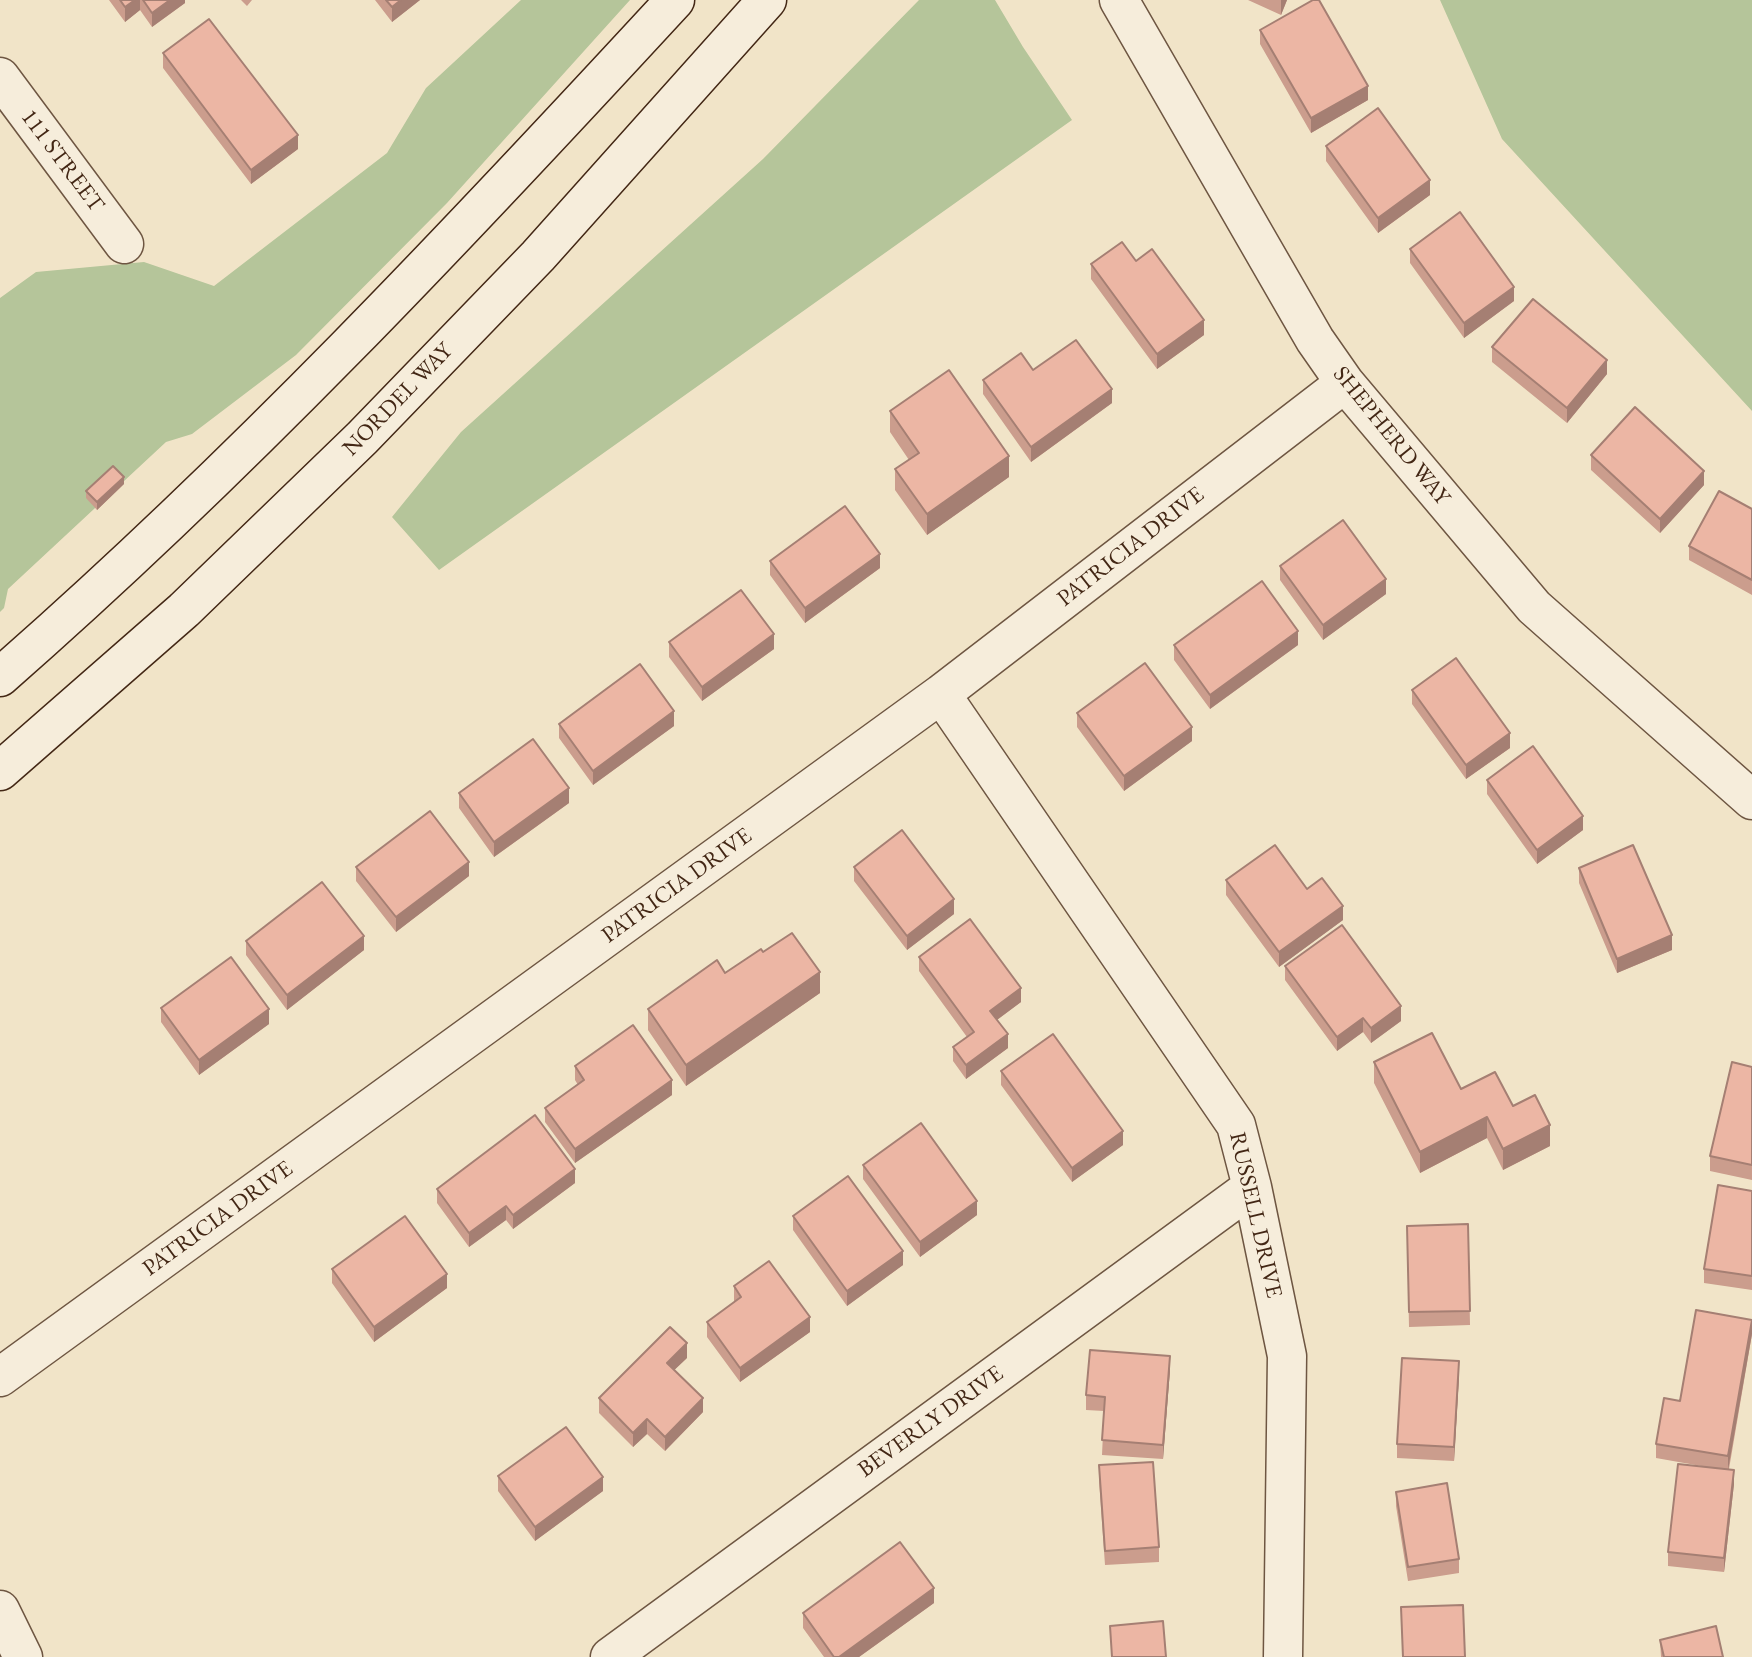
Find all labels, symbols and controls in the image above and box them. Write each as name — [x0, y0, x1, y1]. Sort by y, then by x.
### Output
street label: 111 STREET — [14, 104, 110, 218]
street label: NORDEL WAY — [337, 338, 459, 462]
street label: SHEPHERD WAY — [1327, 361, 1455, 511]
street label: PATRICIA DRIVE — [1052, 481, 1210, 613]
street label: PATRICIA DRIVE — [597, 822, 757, 950]
street label: RUSSELL DRIVE — [1223, 1129, 1287, 1301]
street label: PATRICIA DRIVE — [138, 1155, 298, 1283]
street label: BEVERLY DRIVE — [853, 1360, 1009, 1484]

